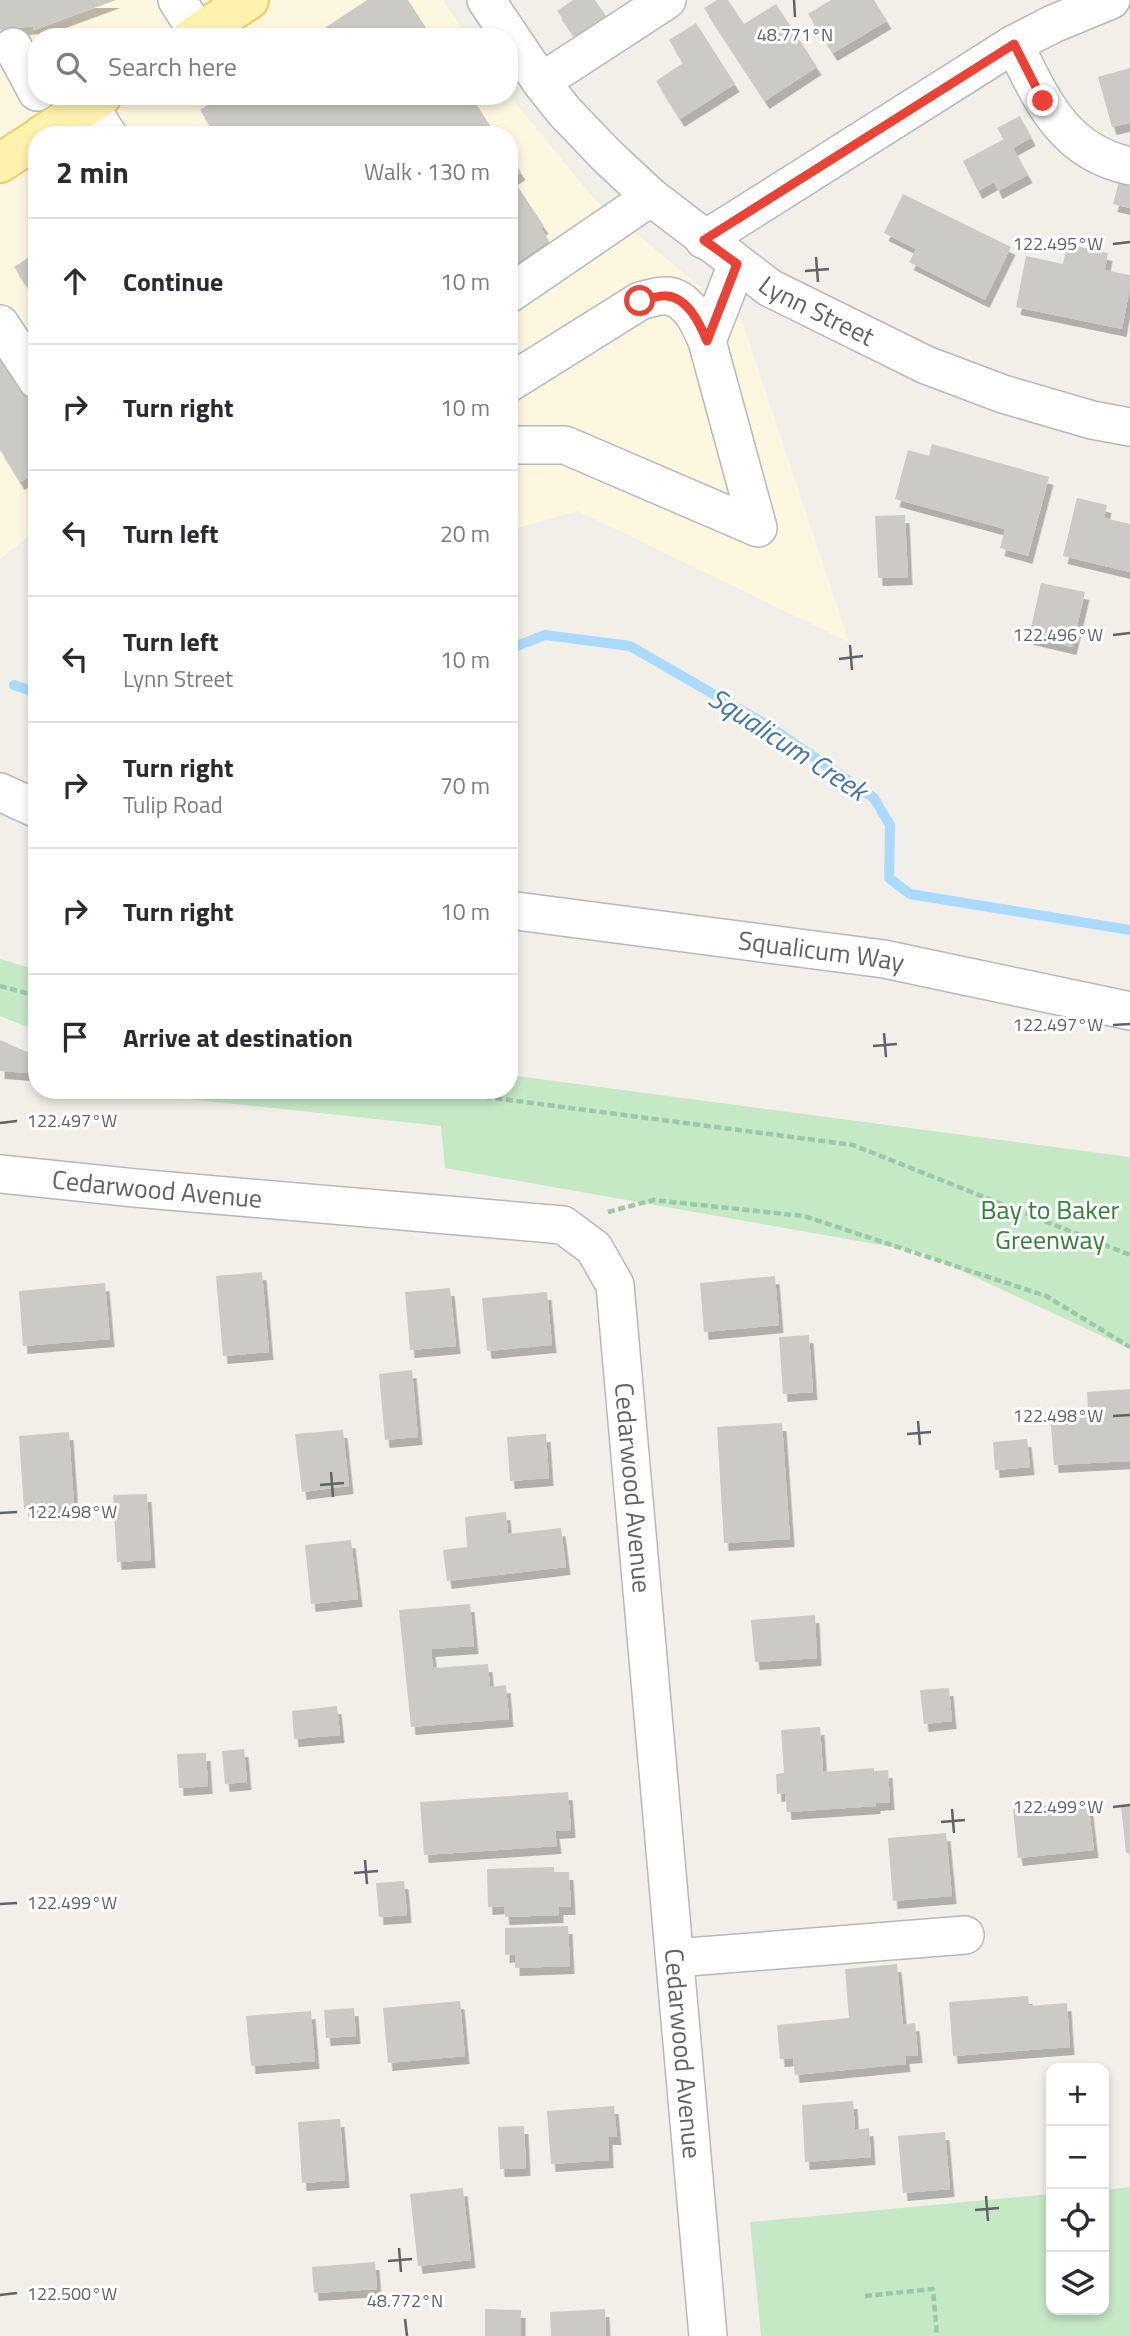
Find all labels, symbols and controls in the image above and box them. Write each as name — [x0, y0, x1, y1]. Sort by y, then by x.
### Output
text: 48.771°N — [757, 21, 833, 48]
search box — [28, 28, 518, 105]
text: Search here — [108, 47, 237, 86]
icon: search — [52, 48, 90, 86]
route end — [1027, 85, 1058, 116]
text: 2 min — [56, 149, 129, 195]
text: Walk · 130 m — [364, 154, 490, 189]
text: 122.495°W — [1013, 230, 1103, 257]
icon: ahead — [56, 262, 94, 300]
text: Continue — [123, 262, 223, 301]
text: 10 m — [440, 264, 490, 299]
street label: Lynn Street — [750, 266, 881, 356]
route start — [624, 285, 655, 316]
icon: right — [56, 388, 94, 426]
text: Turn right — [123, 388, 234, 427]
text: 10 m — [440, 390, 490, 425]
icon: left — [56, 514, 94, 552]
text: Turn left — [123, 514, 218, 553]
text: 20 m — [440, 516, 490, 551]
text: 122.496°W — [1013, 621, 1103, 648]
text: Turn left — [123, 622, 218, 661]
icon: left — [56, 640, 94, 678]
text: 10 m — [440, 642, 490, 677]
text: Lynn Street — [123, 661, 233, 696]
water label: Squalicum Creek — [700, 676, 879, 813]
text: Turn right — [123, 748, 234, 787]
icon: right — [56, 766, 94, 804]
text: 70 m — [440, 768, 490, 803]
text: Tulip Road — [123, 787, 223, 822]
icon: right — [56, 892, 94, 930]
text: Turn right — [123, 892, 234, 931]
text: 10 m — [440, 894, 490, 929]
street label: Squalicum Way — [736, 920, 908, 982]
text: 122.497°W — [1013, 1011, 1103, 1038]
icon: arrive — [56, 1018, 94, 1056]
text: Arrive at destination — [123, 1018, 353, 1057]
text: 122.497°W — [27, 1107, 117, 1134]
street label: Cedarwood Avenue — [50, 1160, 264, 1218]
park label: Bay to Baker Greenway — [980, 1190, 1120, 1259]
street label: Cedarwood Avenue — [605, 1381, 662, 1594]
text: 122.498°W — [1013, 1402, 1103, 1429]
text: 122.498°W — [27, 1498, 117, 1525]
text: 122.499°W — [1013, 1793, 1103, 1820]
text: 122.499°W — [27, 1889, 117, 1916]
street label: Cedarwood Avenue — [655, 1947, 712, 2160]
map controls — [1046, 2063, 1109, 2315]
button: + — [1046, 2063, 1109, 2126]
button: − — [1046, 2126, 1109, 2189]
button: locate — [1046, 2189, 1109, 2252]
button: layers — [1046, 2252, 1109, 2315]
text: 122.500°W — [27, 2280, 117, 2307]
text: 48.772°N — [367, 2287, 443, 2314]

